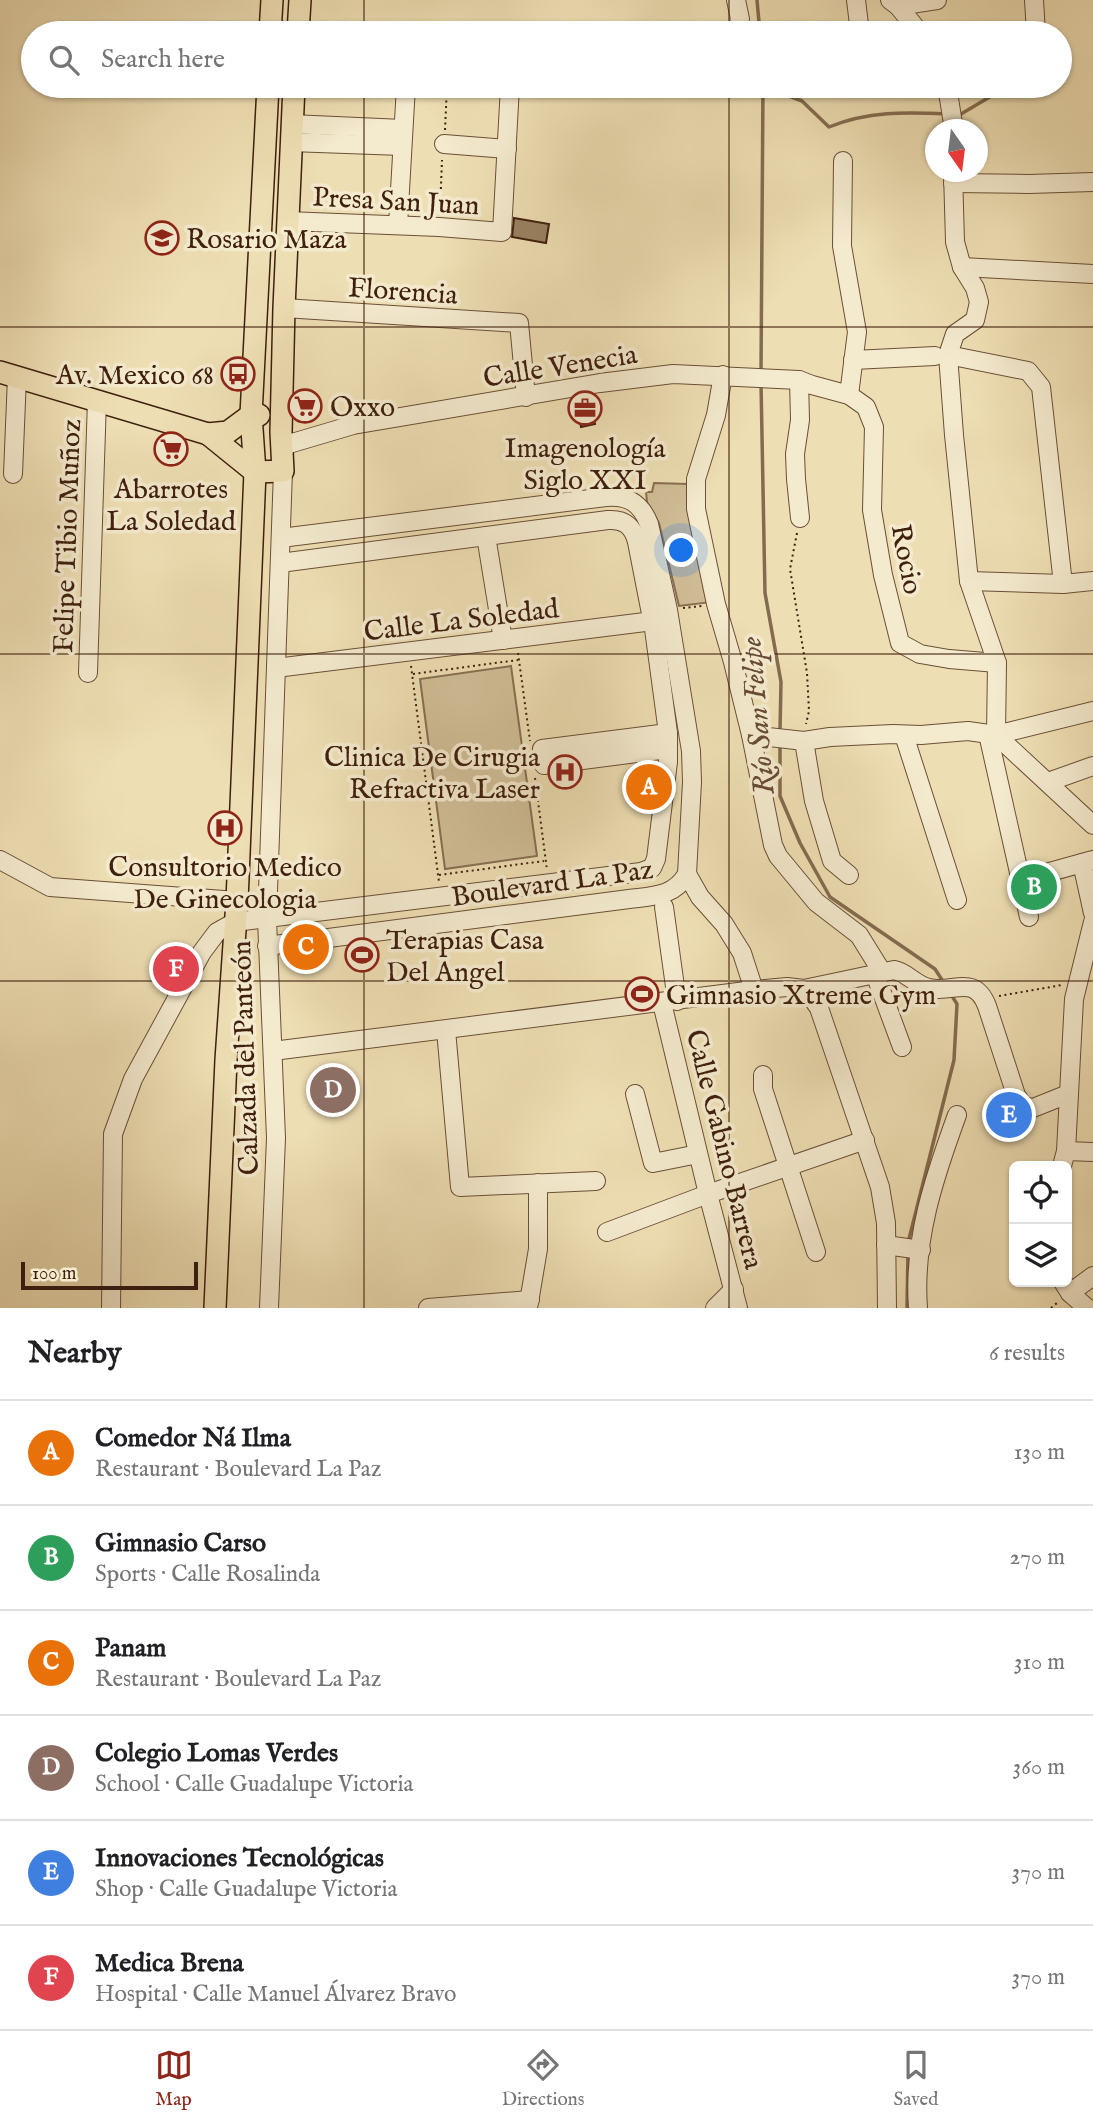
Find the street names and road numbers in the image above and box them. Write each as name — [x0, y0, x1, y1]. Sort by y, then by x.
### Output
street label: Presa San Juan — [312, 181, 480, 224]
street label: Florencia — [347, 271, 460, 314]
street label: Calle Venecia — [481, 338, 641, 397]
street label: Felipe Tibio Muñoz — [47, 418, 90, 654]
street label: Rocio — [882, 521, 929, 598]
street label: Calle La Soledad — [362, 592, 561, 651]
street label: Boulevard La Paz — [449, 853, 656, 916]
street label: Calzada del Panteón — [225, 940, 268, 1176]
street label: Calle Gabino Barrera — [677, 1026, 770, 1274]

